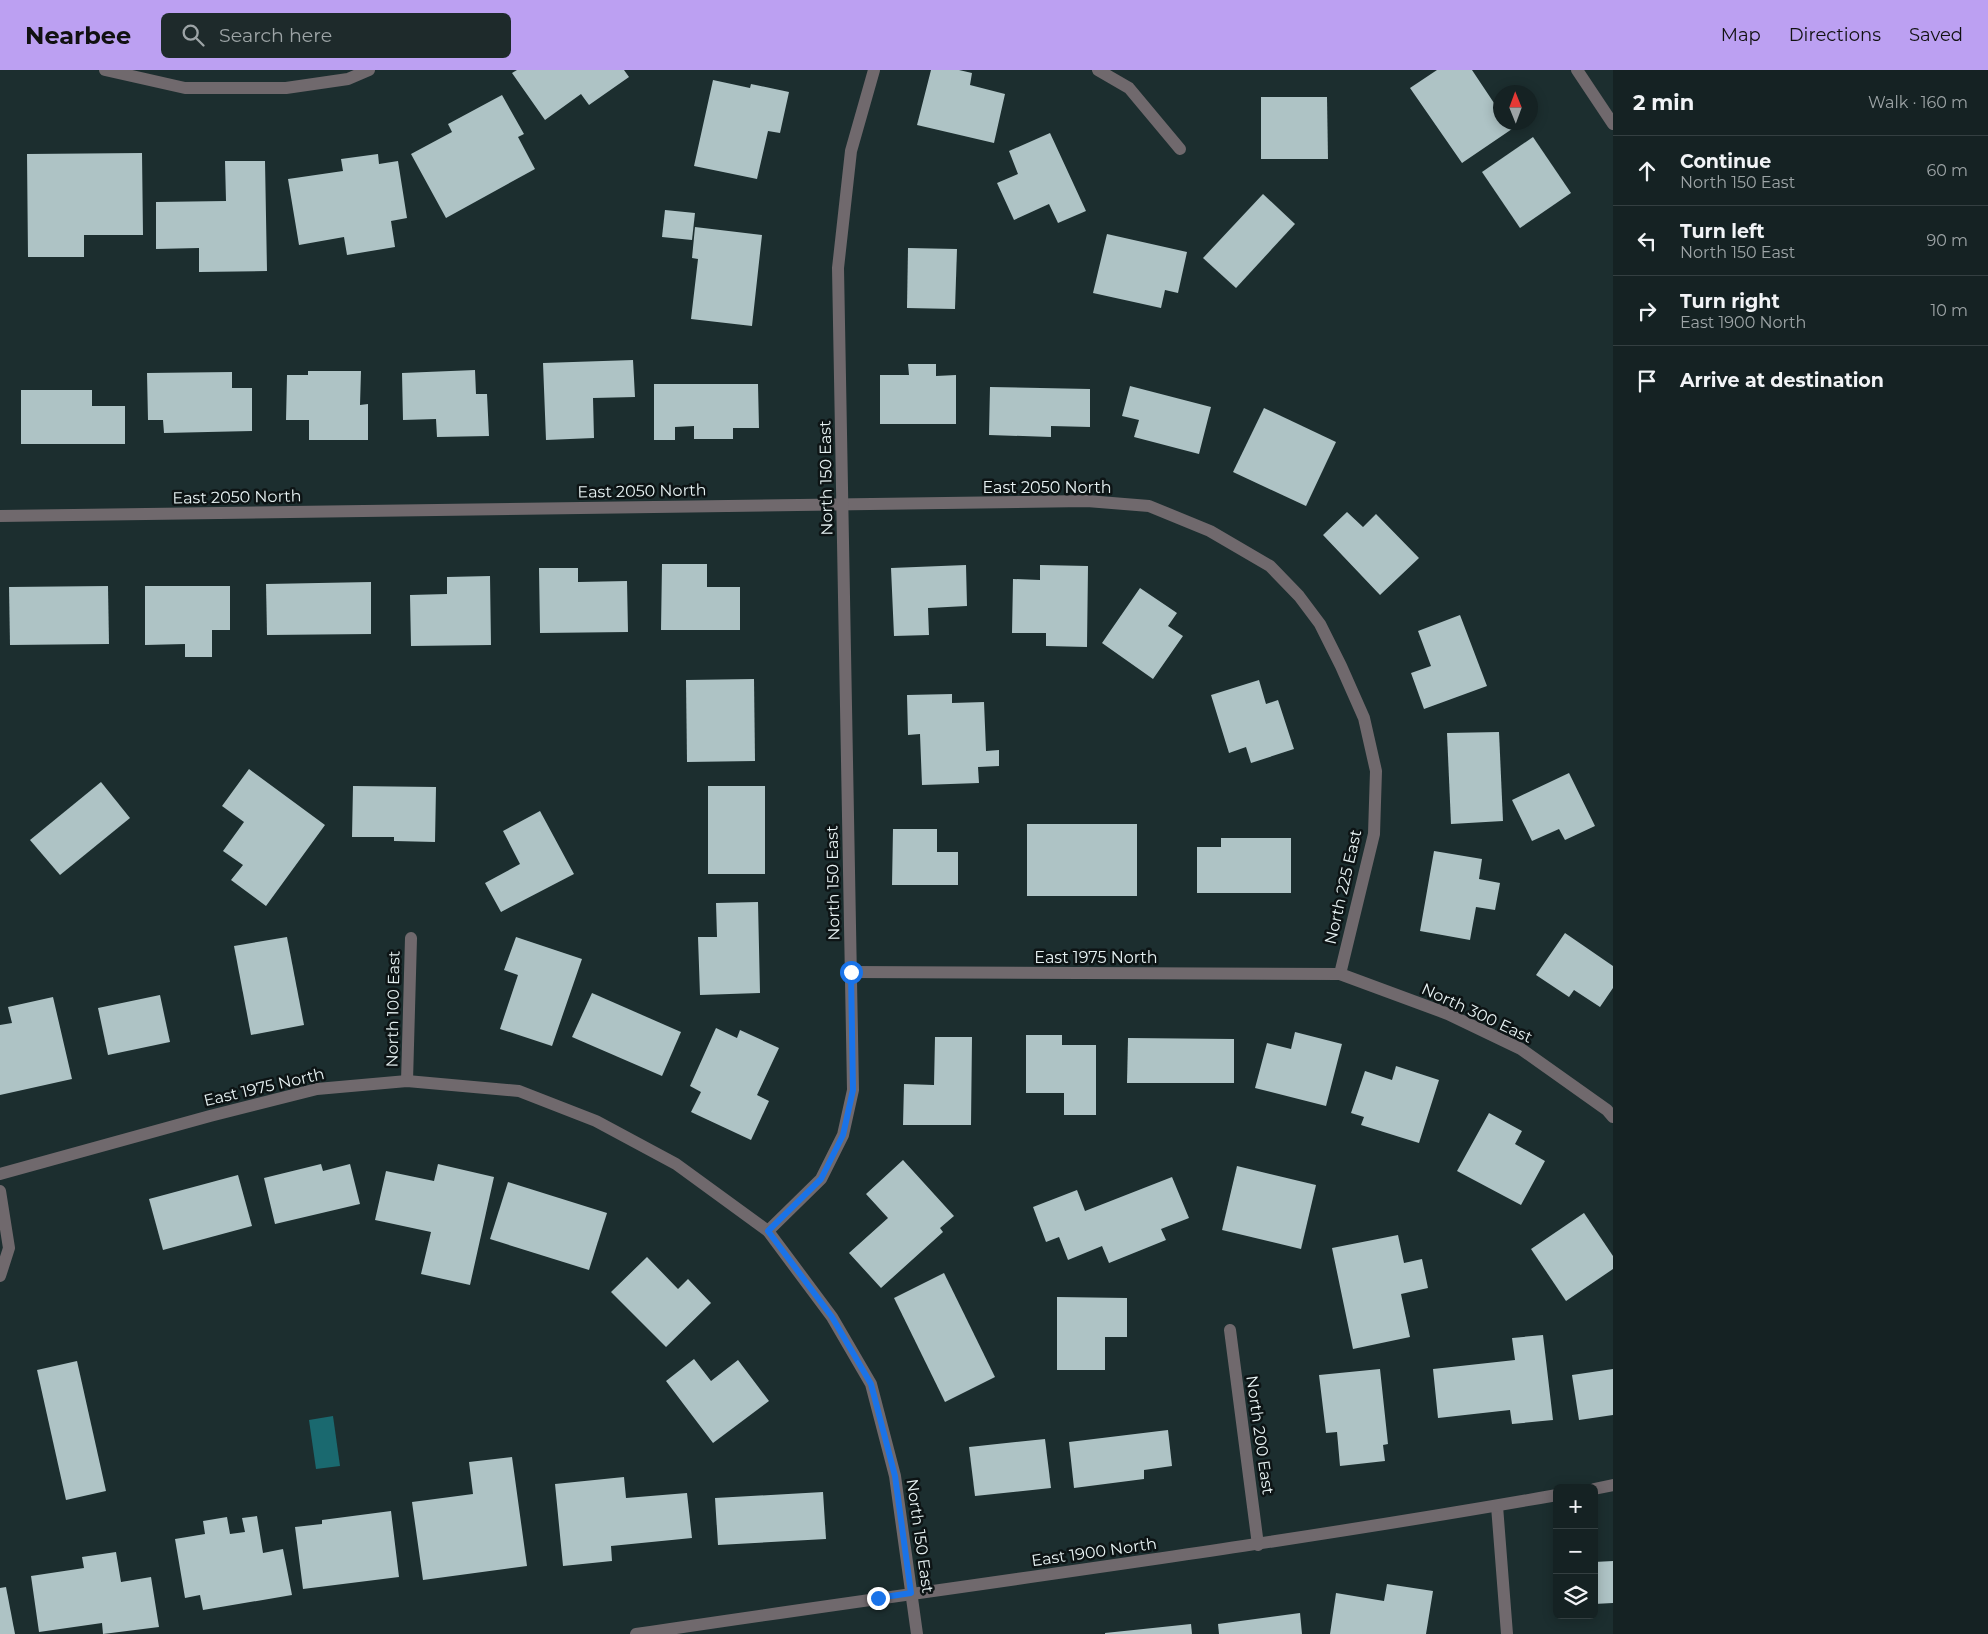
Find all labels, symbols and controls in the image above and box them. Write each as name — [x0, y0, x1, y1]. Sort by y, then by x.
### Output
search box — [161, 13, 511, 58]
text: Nearbee — [25, 21, 131, 50]
icon: search — [179, 21, 207, 49]
text: Search here — [219, 24, 332, 47]
text: Map — [1721, 24, 1761, 46]
text: Directions — [1789, 24, 1881, 46]
text: Saved — [1909, 24, 1963, 46]
north arrow — [1493, 85, 1538, 130]
text: 2 min — [1633, 90, 1694, 115]
text: Walk · 160 m — [1868, 93, 1968, 112]
text: Continue — [1680, 150, 1771, 173]
icon: ahead — [1633, 157, 1661, 185]
text: 60 m — [1926, 161, 1968, 180]
text: North 150 East — [1680, 173, 1795, 192]
text: Turn left — [1680, 220, 1765, 243]
icon: left — [1633, 227, 1661, 255]
text: 90 m — [1926, 231, 1968, 250]
text: North 150 East — [1680, 243, 1795, 262]
text: Turn right — [1680, 290, 1780, 313]
icon: right — [1633, 297, 1661, 325]
text: 10 m — [1930, 301, 1968, 320]
text: East 1900 North — [1680, 313, 1806, 332]
icon: arrive — [1633, 367, 1661, 395]
text: Arrive at destination — [1680, 369, 1884, 392]
street label: North 150 East — [815, 420, 837, 536]
street label: East 2050 North — [982, 478, 1112, 497]
street label: East 2050 North — [577, 480, 707, 502]
street label: East 2050 North — [172, 486, 302, 508]
street label: North 150 East — [822, 825, 844, 941]
street label: North 225 East — [1321, 827, 1366, 946]
street label: East 1975 North — [1034, 948, 1158, 967]
street label: North 100 East — [382, 950, 404, 1068]
route start — [840, 961, 863, 984]
street label: North 300 East — [1419, 979, 1536, 1047]
street label: East 1975 North — [202, 1064, 326, 1110]
street label: North 200 East — [1242, 1374, 1278, 1496]
street label: North 150 East — [903, 1478, 937, 1595]
map controls — [1553, 1484, 1598, 1619]
button: + — [1553, 1484, 1598, 1529]
button: − — [1553, 1529, 1598, 1574]
street label: East 1900 North — [1030, 1534, 1158, 1570]
button: layers — [1553, 1574, 1598, 1619]
route end — [867, 1587, 890, 1610]

